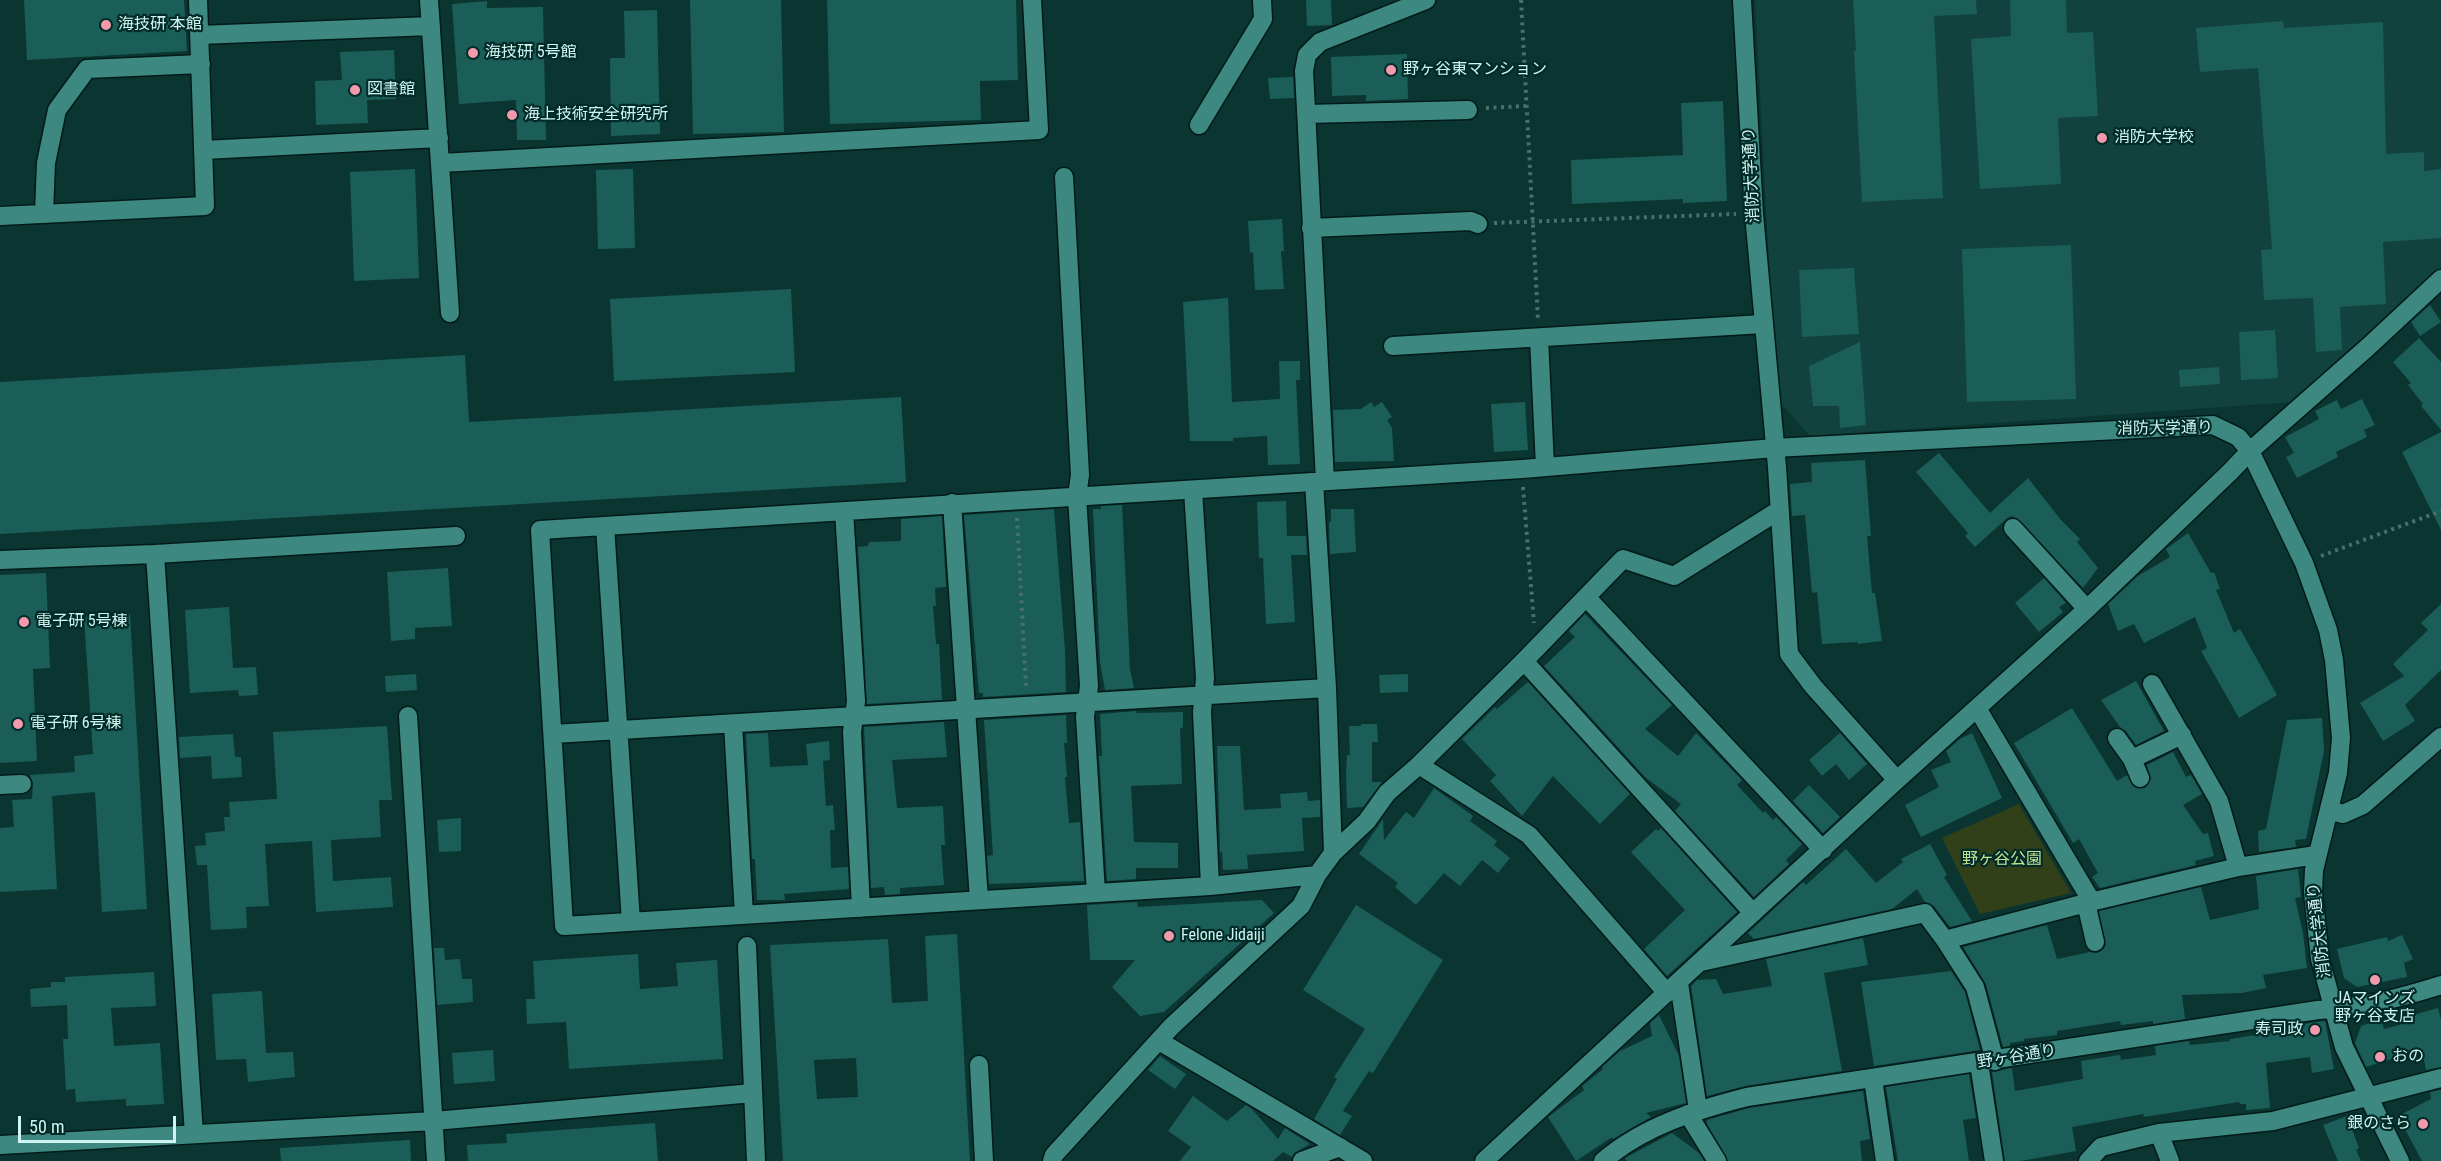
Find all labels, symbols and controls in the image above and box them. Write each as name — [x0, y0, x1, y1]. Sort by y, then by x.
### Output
place label: 海技研 本館 — [118, 15, 202, 35]
marker: 海技研 本館 — [99, 18, 113, 32]
place label: 海技研 5号館 — [485, 43, 577, 63]
marker: 海技研 5号館 — [466, 46, 480, 60]
place label: 野ヶ谷東マンション — [1403, 60, 1547, 80]
marker: 野ヶ谷東マンション — [1384, 63, 1398, 77]
place label: 図書館 — [367, 80, 415, 100]
marker: 図書館 — [348, 83, 362, 97]
place label: 海上技術安全研究所 — [524, 105, 668, 125]
marker: 海上技術安全研究所 — [505, 108, 519, 122]
street label: 消防大学通り — [1740, 127, 1764, 223]
place label: 消防大学校 — [2114, 128, 2194, 148]
marker: 消防大学校 — [2095, 131, 2109, 145]
street label: 消防大学通り — [2117, 419, 2213, 439]
place label: 電子研 5号棟 — [36, 612, 128, 632]
marker: 電子研 5号棟 — [17, 615, 31, 629]
place label: 電子研 6号棟 — [30, 714, 122, 734]
marker: 電子研 6号棟 — [11, 717, 25, 731]
park label: 野ヶ谷公園 — [1962, 850, 2042, 870]
street label: 消防大学通り — [2305, 881, 2335, 979]
place label: Felone Jidaiji — [1181, 926, 1265, 946]
marker: Felone Jidaiji — [1162, 929, 1176, 943]
marker: JAマインズ 野ヶ谷支店 — [2368, 973, 2382, 987]
place label: JAマインズ 野ヶ谷支店 — [2335, 989, 2415, 1027]
place label: 寿司政 — [2255, 1020, 2303, 1040]
marker: 寿司政 — [2308, 1023, 2322, 1037]
street label: 野ヶ谷通り — [1976, 1041, 2058, 1073]
place label: おの — [2392, 1047, 2424, 1067]
marker: おの — [2373, 1050, 2387, 1064]
scale bar — [21, 1104, 178, 1142]
place label: 銀のさら — [2347, 1114, 2411, 1134]
text: 50 m — [29, 1116, 64, 1137]
marker: 銀のさら — [2416, 1117, 2430, 1131]

